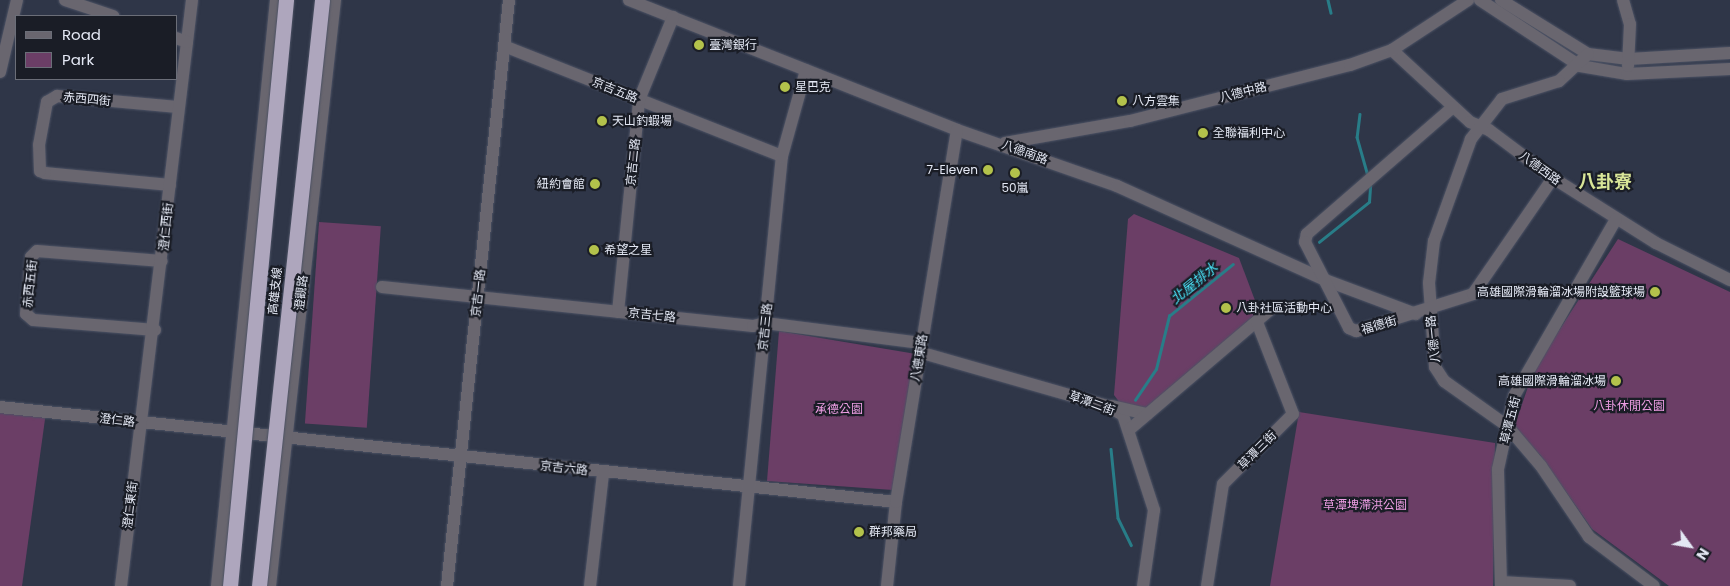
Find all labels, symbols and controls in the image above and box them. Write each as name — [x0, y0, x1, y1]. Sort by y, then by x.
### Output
legend — [15, 15, 178, 80]
text: Road — [62, 24, 101, 45]
place label: 臺灣銀行 — [709, 38, 757, 52]
marker: 臺灣銀行 — [693, 39, 705, 51]
text: Park — [62, 49, 94, 70]
street label: 京吉五路 — [590, 74, 640, 106]
street label: 八德中路 — [1218, 79, 1268, 105]
place label: 星巴克 — [795, 80, 831, 94]
marker: 星巴克 — [779, 81, 791, 93]
street label: 赤西四街 — [62, 90, 112, 108]
place label: 八方雲集 — [1132, 94, 1180, 108]
marker: 八方雲集 — [1116, 95, 1128, 107]
place label: 天山釣蝦場 — [612, 114, 672, 128]
marker: 天山釣蝦場 — [596, 115, 608, 127]
place label: 全聯福利中心 — [1213, 126, 1285, 140]
marker: 全聯福利中心 — [1197, 127, 1209, 139]
street label: 京吉二路 — [623, 137, 643, 187]
street label: 八德南路 — [1000, 137, 1050, 167]
street label: 八德西路 — [1516, 148, 1564, 188]
place label: 7-Eleven — [926, 163, 978, 177]
marker: 7-Eleven — [982, 164, 994, 176]
marker: 50嵐 — [1009, 167, 1021, 179]
district label: 八卦寮 — [1578, 171, 1632, 193]
place label: 紐約會館 — [537, 177, 585, 191]
marker: 紐約會館 — [589, 178, 601, 190]
place label: 50嵐 — [1001, 181, 1029, 195]
street label: 澄仁西街 — [156, 202, 176, 252]
place label: 希望之星 — [604, 243, 652, 257]
marker: 希望之星 — [588, 244, 600, 256]
street label: 赤西五街 — [20, 259, 40, 309]
water label: 北屋排水 — [1167, 259, 1221, 307]
street label: 高雄支線 — [265, 266, 285, 316]
street label: 京吉一路 — [468, 268, 488, 318]
street label: 澄觀路 — [292, 274, 310, 312]
place label: 高雄國際滑輪溜冰場附設籃球場 — [1477, 285, 1645, 299]
marker: 高雄國際滑輪溜冰場附設籃球場 — [1649, 286, 1661, 298]
place label: 八卦社區活動中心 — [1236, 301, 1332, 315]
street label: 京吉三路 — [755, 302, 775, 352]
marker: 八卦社區活動中心 — [1220, 302, 1232, 314]
street label: 京吉七路 — [627, 305, 677, 325]
street label: 福德街 — [1360, 313, 1398, 337]
street label: 八德一路 — [1423, 314, 1443, 364]
street label: 八德東路 — [908, 333, 930, 383]
place label: 高雄國際滑輪溜冰場 — [1498, 374, 1606, 388]
marker: 高雄國際滑輪溜冰場 — [1610, 375, 1622, 387]
street label: 草潭二街 — [1067, 388, 1117, 418]
street label: 草潭五街 — [1497, 395, 1523, 445]
park label: 八卦休閒公園 — [1593, 399, 1665, 413]
park label: 承德公園 — [815, 402, 863, 416]
street label: 澄仁路 — [98, 411, 136, 429]
street label: 草潭三街 — [1235, 428, 1279, 472]
street label: 京吉六路 — [539, 458, 589, 478]
street label: 澄仁東街 — [120, 480, 140, 530]
park label: 草潭埤滯洪公園 — [1323, 498, 1407, 512]
north arrow — [1665, 521, 1715, 571]
place label: 群邦藥局 — [869, 525, 917, 539]
marker: 群邦藥局 — [853, 526, 865, 538]
text: N — [1691, 544, 1714, 564]

